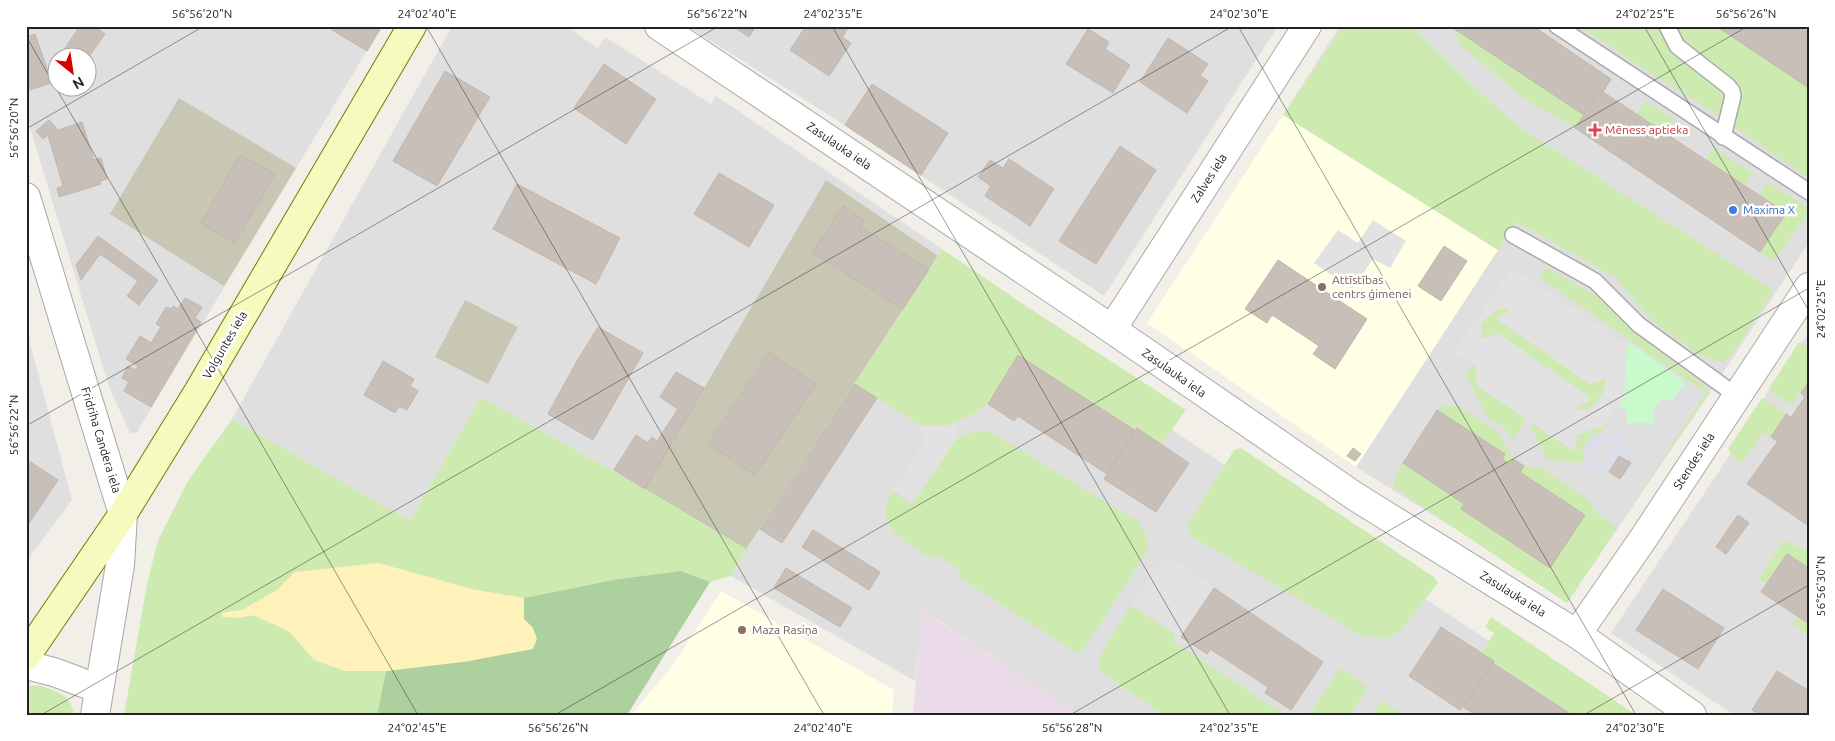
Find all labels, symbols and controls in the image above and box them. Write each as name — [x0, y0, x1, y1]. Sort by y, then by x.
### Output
text: 56°56'20"N — [172, 7, 232, 20]
text: 24°02'40"E — [398, 7, 457, 20]
text: 56°56'22"N — [687, 7, 747, 20]
text: 24°02'35"E — [804, 7, 863, 20]
text: 24°02'30"E — [1210, 7, 1269, 20]
text: 24°02'25"E — [1616, 7, 1675, 20]
text: 56°56'26"N — [1716, 7, 1776, 20]
north arrow — [48, 48, 98, 98]
text: N — [70, 74, 87, 93]
text: 56°56'20"N — [7, 98, 20, 158]
street label: Zasulauka iela — [805, 119, 874, 172]
place label: Mēness aptieka — [1605, 123, 1688, 136]
marker: Mēness aptieka — [1589, 124, 1601, 136]
street label: Zalves iela — [1188, 151, 1229, 205]
place label: Maxima X — [1743, 203, 1796, 216]
marker: Maxima X — [1727, 204, 1739, 216]
place label: Attīstības centrs ģimenei — [1332, 273, 1412, 300]
text: 24°02'25"E — [1814, 279, 1827, 338]
marker: Attīstības centrs ģimenei — [1316, 281, 1328, 293]
street label: Volguntes iela — [200, 309, 249, 381]
street label: Zasulauka iela — [1140, 346, 1209, 399]
street label: Fridriha Candera iela — [79, 385, 124, 494]
text: 56°56'22"N — [7, 395, 20, 455]
street label: Stendes iela — [1670, 430, 1717, 491]
text: 56°56'30"N — [1814, 556, 1827, 616]
street label: Zasulauka iela — [1478, 568, 1549, 619]
place label: Maza Rasiņa — [752, 623, 818, 636]
marker: Maza Rasiņa — [736, 624, 748, 636]
text: 24°02'45"E — [388, 721, 447, 734]
text: 56°56'26"N — [528, 721, 588, 734]
text: 24°02'40"E — [794, 721, 853, 734]
text: 56°56'28"N — [1042, 721, 1102, 734]
text: 24°02'35"E — [1200, 721, 1259, 734]
text: 24°02'30"E — [1606, 721, 1665, 734]

